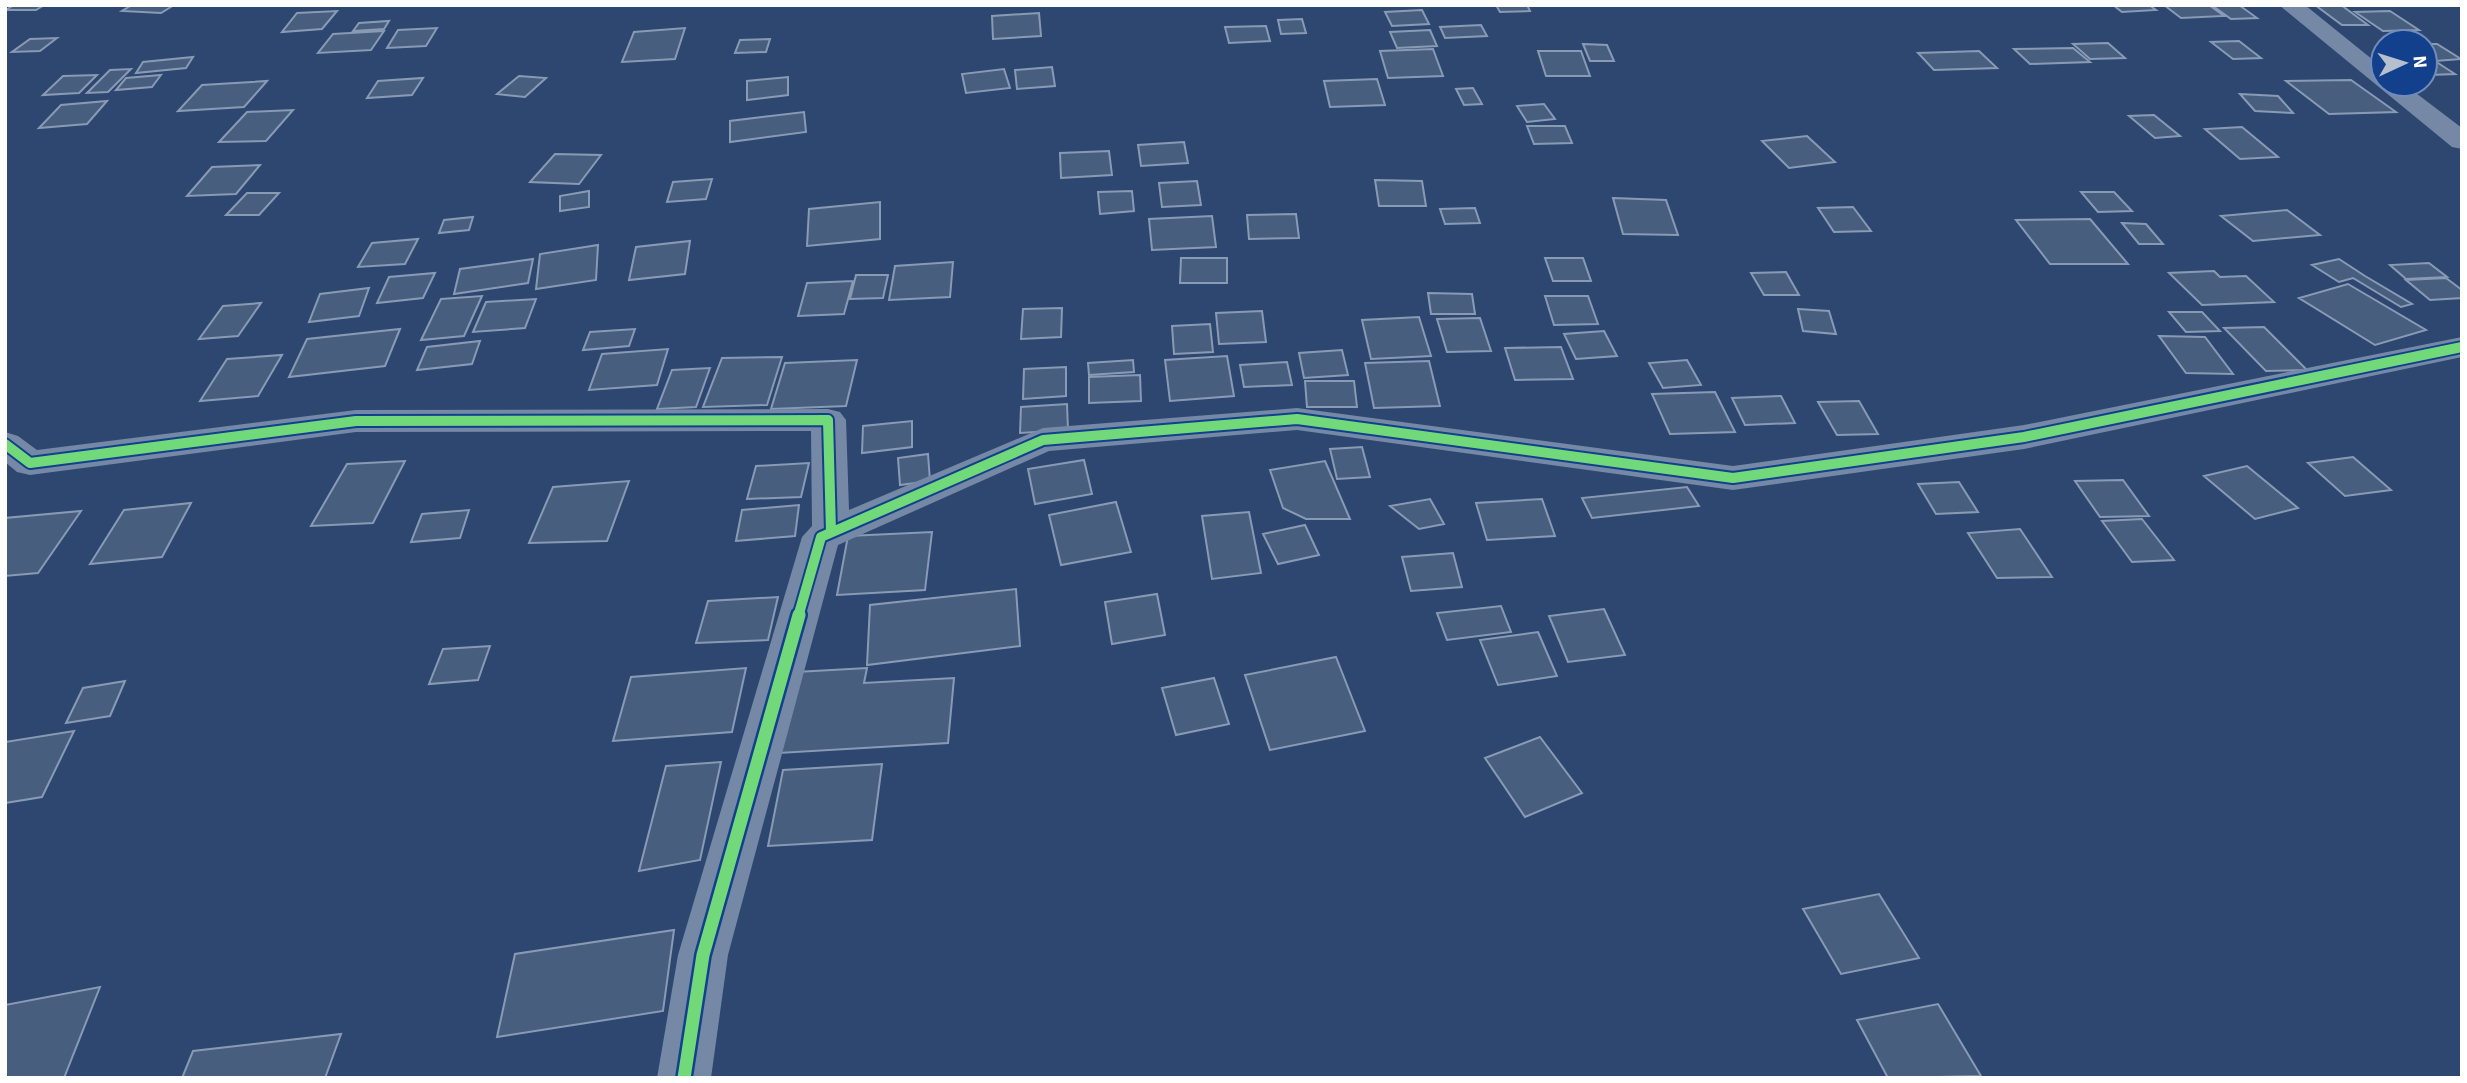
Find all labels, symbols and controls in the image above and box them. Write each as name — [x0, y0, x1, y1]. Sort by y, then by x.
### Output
north arrow — [2369, 28, 2439, 98]
text: N — [2406, 55, 2433, 69]

